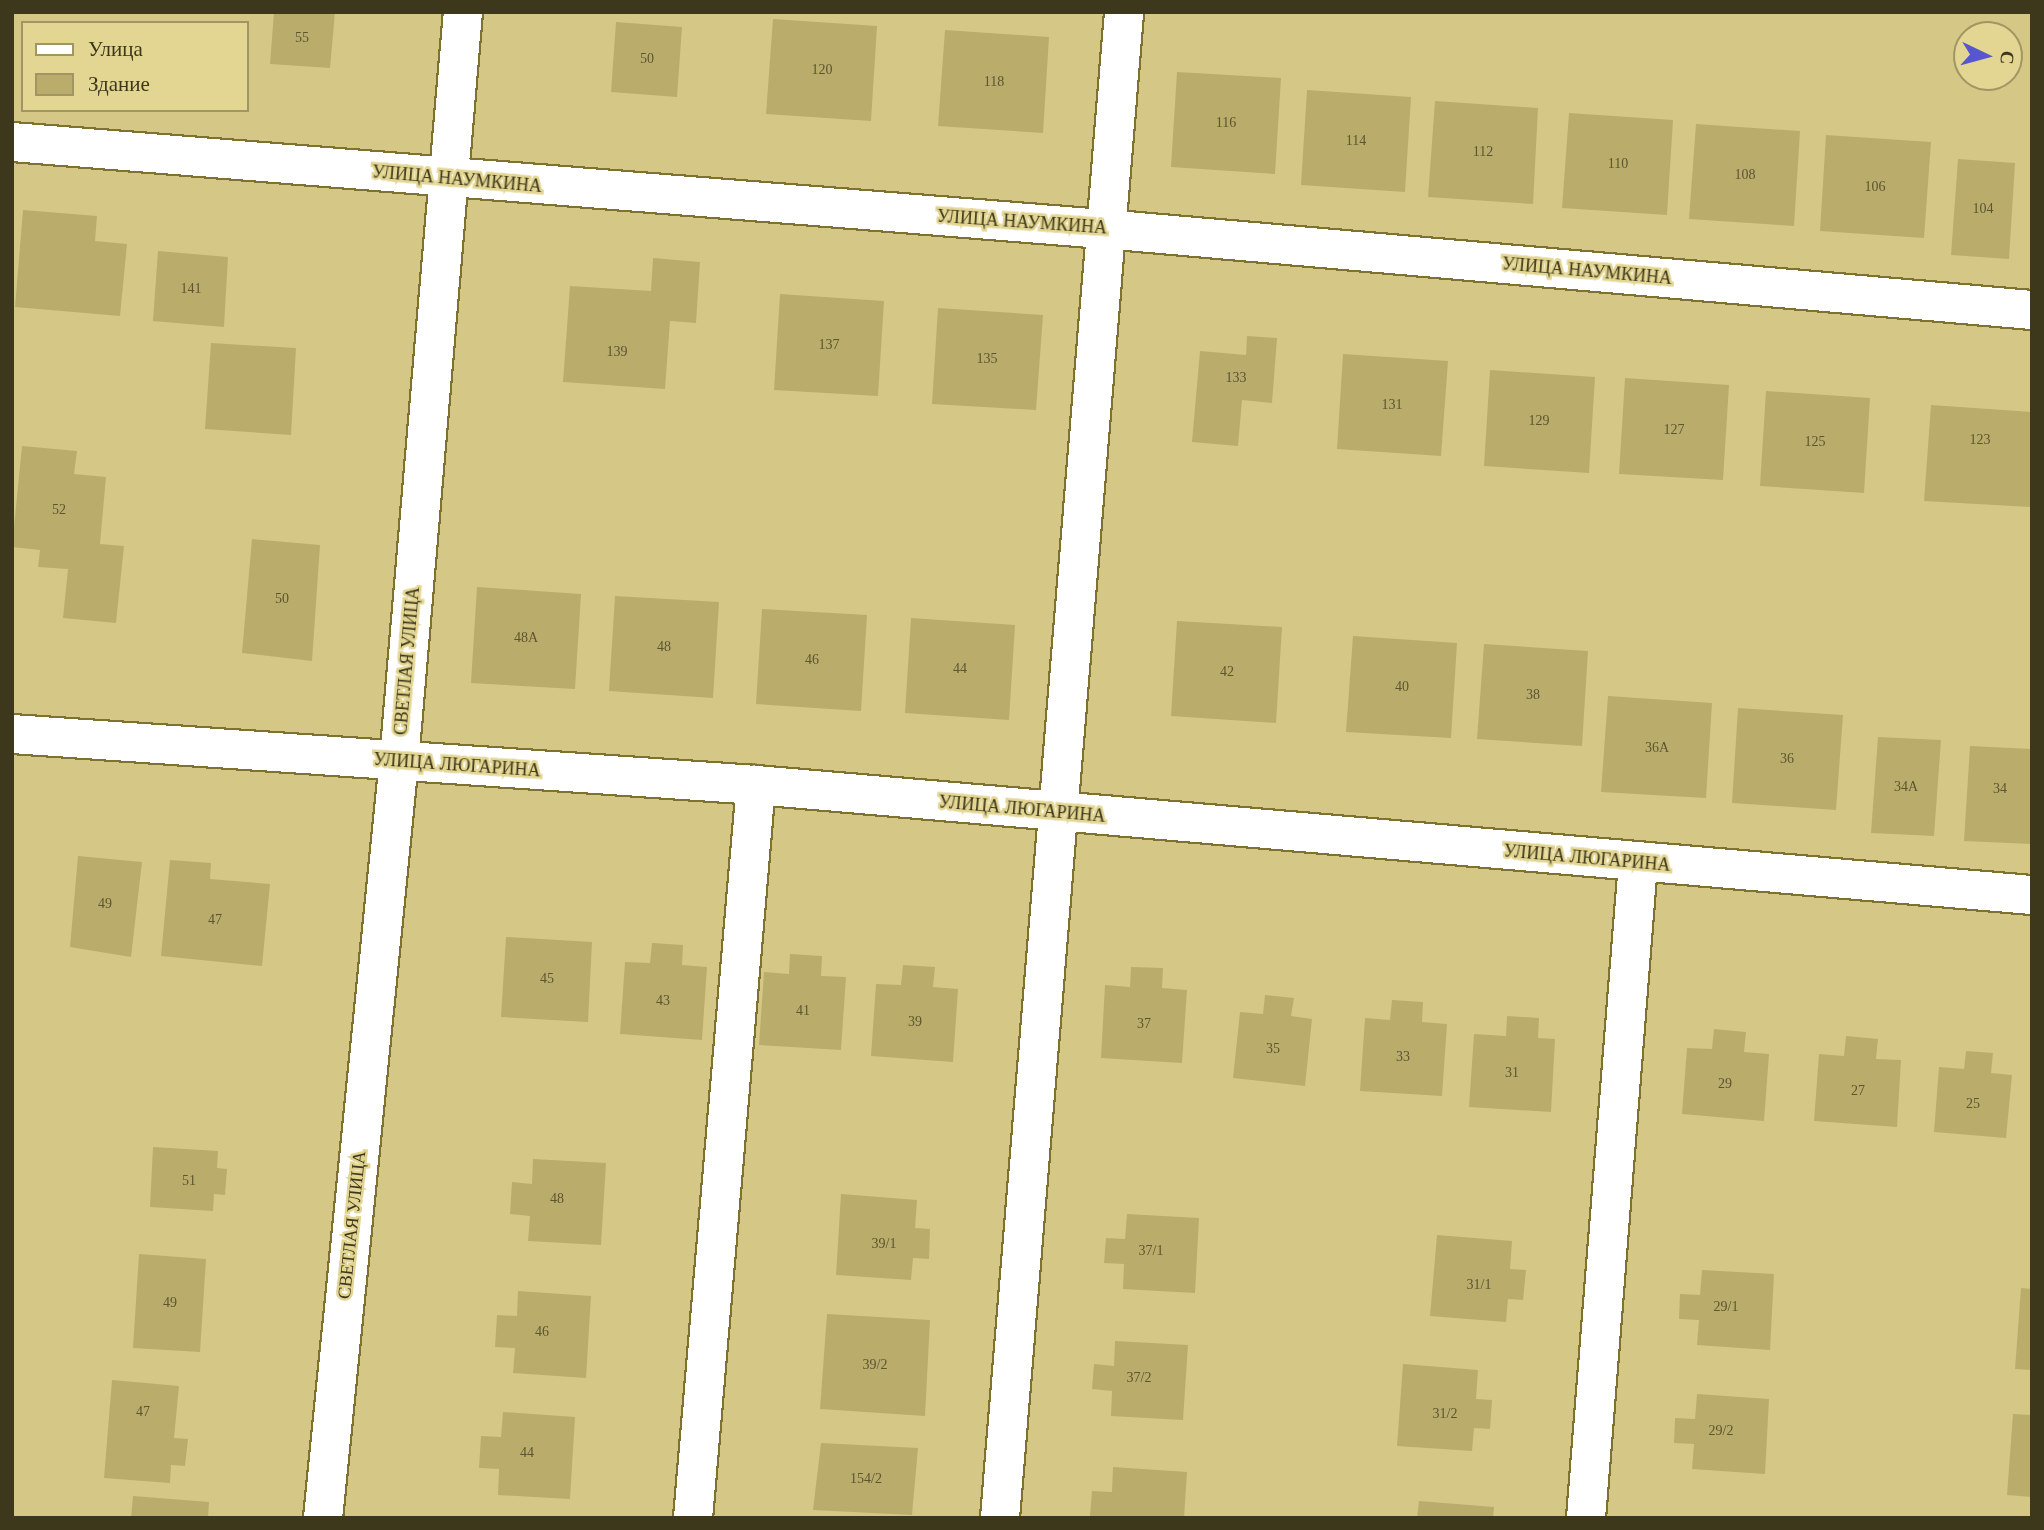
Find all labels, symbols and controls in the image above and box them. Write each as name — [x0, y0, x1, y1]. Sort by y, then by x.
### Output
legend — [21, 21, 248, 112]
north arrow — [1953, 21, 2023, 91]
house number: 55 — [295, 30, 309, 46]
text: Улица — [88, 37, 143, 61]
text: С — [1996, 50, 2018, 65]
house number: 50 — [640, 51, 654, 67]
house number: 120 — [812, 62, 832, 78]
text: Здание — [88, 72, 150, 96]
house number: 118 — [984, 74, 1004, 90]
house number: 116 — [1216, 115, 1236, 131]
house number: 114 — [1346, 133, 1366, 149]
house number: 112 — [1473, 144, 1493, 160]
house number: 110 — [1608, 156, 1628, 172]
street label: УЛИЦА НАУМКИНА — [371, 161, 543, 197]
house number: 108 — [1734, 167, 1756, 183]
house number: 106 — [1864, 179, 1885, 195]
house number: 104 — [1972, 201, 1994, 217]
street label: УЛИЦА НАУМКИНА — [936, 205, 1108, 239]
street label: УЛИЦА НАУМКИНА — [1501, 253, 1673, 289]
house number: 141 — [180, 281, 202, 297]
house number: 137 — [818, 337, 840, 353]
house number: 139 — [606, 344, 628, 360]
house number: 135 — [976, 351, 998, 367]
house number: 133 — [1226, 370, 1246, 386]
house number: 131 — [1382, 397, 1402, 413]
house number: 129 — [1528, 413, 1550, 429]
house number: 127 — [1664, 422, 1684, 438]
house number: 123 — [1969, 432, 1990, 448]
house number: 125 — [1804, 434, 1826, 450]
house number: 52 — [52, 502, 66, 518]
street label: СВЕТЛАЯ УЛИЦА — [390, 586, 424, 736]
house number: 50 — [275, 591, 289, 607]
house number: 48А — [514, 630, 538, 646]
house number: 48 — [657, 639, 671, 655]
house number: 46 — [805, 652, 819, 668]
house number: 44 — [953, 661, 967, 677]
house number: 42 — [1220, 664, 1234, 680]
house number: 40 — [1395, 679, 1409, 695]
house number: 38 — [1526, 687, 1540, 703]
house number: 36А — [1645, 740, 1669, 756]
street label: УЛИЦА ЛЮГАРИНА — [373, 748, 541, 782]
house number: 36 — [1780, 751, 1794, 767]
house number: 34А — [1894, 779, 1918, 795]
house number: 34 — [1993, 781, 2007, 797]
street label: УЛИЦА ЛЮГАРИНА — [938, 791, 1106, 827]
street label: УЛИЦА ЛЮГАРИНА — [1503, 840, 1671, 876]
house number: 49 — [98, 896, 112, 912]
house number: 47 — [208, 912, 222, 928]
house number: 45 — [540, 971, 554, 987]
house number: 43 — [656, 993, 670, 1009]
house number: 41 — [796, 1003, 810, 1019]
house number: 39 — [908, 1014, 922, 1030]
house number: 37 — [1137, 1016, 1151, 1032]
house number: 35 — [1266, 1041, 1280, 1057]
house number: 33 — [1396, 1049, 1410, 1065]
house number: 31 — [1505, 1065, 1519, 1081]
house number: 29 — [1718, 1076, 1732, 1092]
house number: 27 — [1851, 1083, 1865, 1099]
house number: 25 — [1966, 1096, 1980, 1112]
street label: СВЕТЛАЯ УЛИЦА — [333, 1150, 371, 1300]
house number: 51 — [182, 1173, 196, 1189]
house number: 48 — [550, 1191, 564, 1207]
house number: 39/1 — [872, 1236, 896, 1252]
house number: 37/1 — [1139, 1243, 1163, 1259]
house number: 31/1 — [1467, 1277, 1491, 1293]
house number: 49 — [163, 1295, 177, 1311]
house number: 29/1 — [1714, 1299, 1738, 1315]
house number: 46 — [535, 1324, 549, 1340]
house number: 39/2 — [863, 1357, 887, 1373]
house number: 37/2 — [1127, 1370, 1151, 1386]
house number: 47 — [136, 1404, 150, 1420]
house number: 31/2 — [1433, 1406, 1457, 1422]
house number: 29/2 — [1709, 1423, 1733, 1439]
house number: 44 — [520, 1445, 534, 1461]
house number: 154/2 — [850, 1471, 882, 1487]

